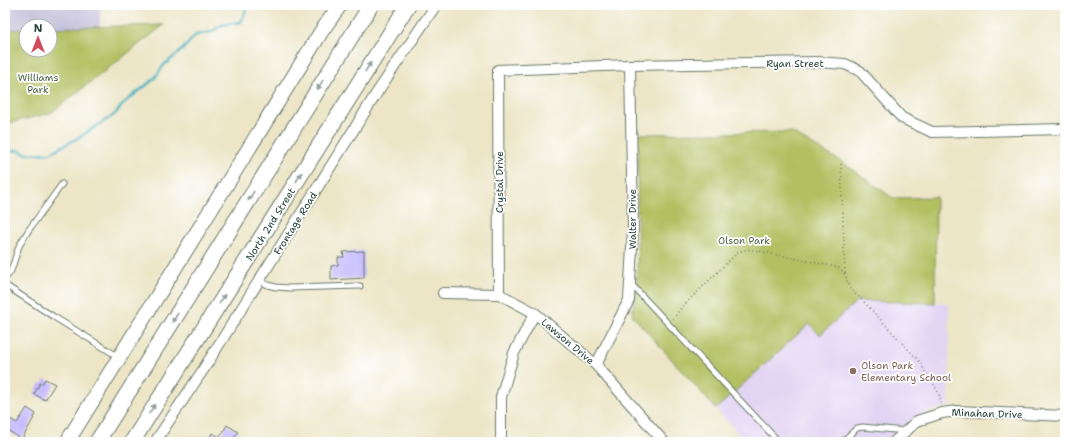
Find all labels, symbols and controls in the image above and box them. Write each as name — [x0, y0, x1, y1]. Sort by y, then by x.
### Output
north arrow — [18, 18, 58, 58]
text: N — [34, 21, 43, 36]
street label: Ryan Street — [766, 57, 824, 70]
one-way arrow — [364, 62, 372, 73]
park label: Williams Park — [18, 71, 58, 96]
one-way arrow — [317, 80, 324, 91]
street label: Crystal Drive — [493, 151, 506, 213]
one-way arrow — [295, 171, 302, 183]
street label: North 2nd Street — [243, 185, 298, 263]
street label: Walter Drive — [626, 188, 639, 249]
street label: Frontage Road — [271, 189, 320, 257]
one-way arrow — [248, 190, 255, 202]
park label: Olson Park — [718, 234, 770, 247]
one-way arrow — [218, 294, 226, 304]
one-way arrow — [171, 312, 178, 323]
street label: Lawson Drive — [539, 316, 597, 367]
place label: Olson Park Elementary School — [861, 359, 951, 384]
marker: Olson Park Elementary School — [848, 366, 858, 376]
one-way arrow — [149, 403, 156, 415]
street label: Minahan Drive — [951, 406, 1023, 421]

